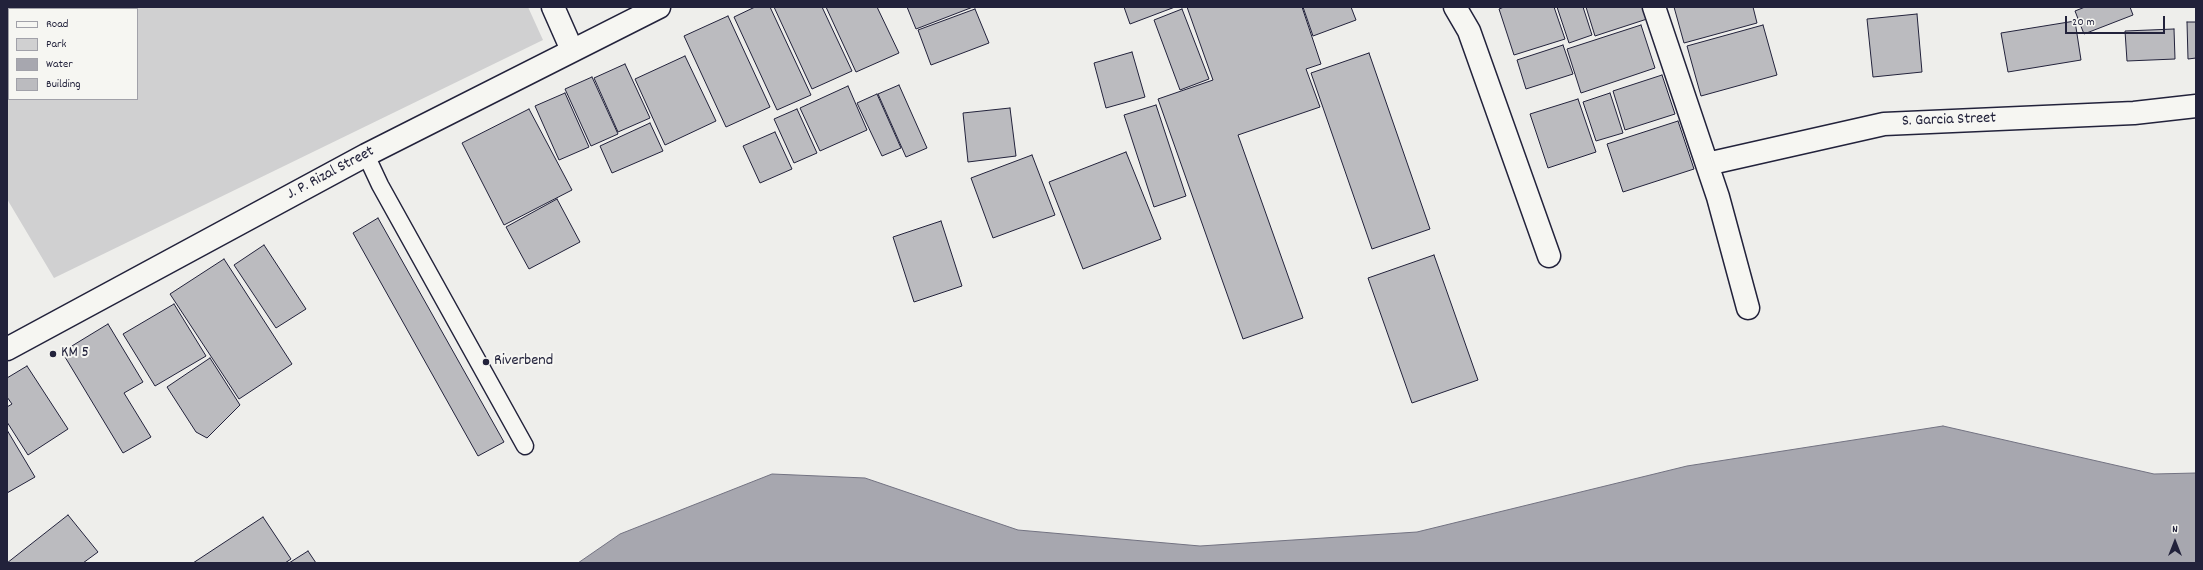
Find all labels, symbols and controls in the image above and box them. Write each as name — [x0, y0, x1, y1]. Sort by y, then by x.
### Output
legend — [8, 8, 138, 100]
scale bar — [2067, 8, 2167, 34]
text: 20 m — [2072, 14, 2095, 31]
text: Road — [46, 16, 68, 33]
text: Park — [46, 36, 66, 53]
text: Water — [46, 56, 73, 73]
text: Building — [46, 76, 81, 93]
street label: S. Garcia Street — [1902, 110, 1996, 132]
street label: J. P. Rizal Street — [284, 143, 378, 205]
place label: KM 5 — [61, 344, 89, 364]
marker: KM 5 — [48, 349, 58, 359]
place label: Riverbend — [494, 352, 553, 372]
marker: Riverbend — [481, 357, 491, 367]
north arrow — [2155, 522, 2195, 562]
text: N — [2172, 522, 2178, 538]

